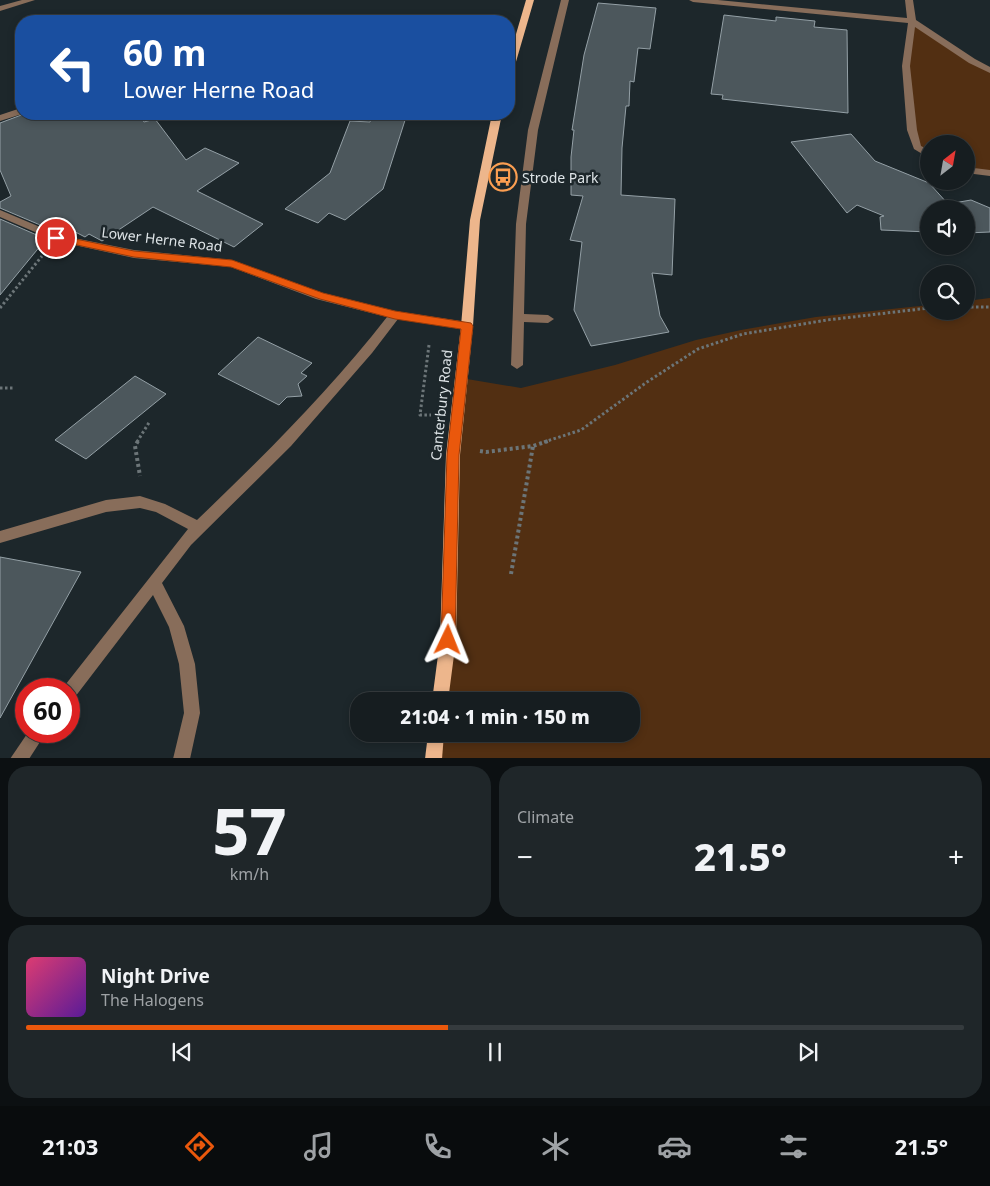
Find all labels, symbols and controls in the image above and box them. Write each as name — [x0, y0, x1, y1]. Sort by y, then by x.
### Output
text: 60 m — [123, 29, 206, 76]
icon: left — [40, 35, 105, 100]
text: Lower Herne Road — [123, 74, 314, 104]
north arrow — [920, 135, 975, 190]
map controls — [920, 135, 975, 320]
bus stop icon: Strode Park — [488, 162, 518, 192]
place label: Strode Park — [522, 168, 599, 187]
button: sound — [920, 200, 975, 255]
pin — [35, 217, 77, 259]
street label: Lower Herne Road — [100, 222, 224, 256]
icon: arrive — [42, 224, 70, 252]
button: search — [920, 265, 975, 320]
street label: Canterbury Road — [426, 349, 456, 461]
position arrow — [421, 613, 473, 665]
speed limit sign: 60 — [15, 678, 80, 743]
text: 21:04 · 1 min · 150 m — [400, 704, 590, 730]
text: 57 — [212, 786, 287, 874]
text: Climate — [517, 806, 574, 828]
text: 21.5° — [694, 830, 787, 882]
text: − — [517, 837, 533, 875]
text: + — [948, 837, 964, 875]
text: km/h — [230, 863, 269, 885]
text: Night Drive — [101, 963, 210, 989]
text: The Halogens — [101, 989, 204, 1011]
icon: previous — [168, 1038, 196, 1066]
icon: pause — [481, 1038, 509, 1066]
icon: next — [794, 1038, 822, 1066]
icon: directions — [182, 1129, 217, 1164]
icon: music — [301, 1129, 336, 1164]
icon: phone — [420, 1129, 455, 1164]
icon: climate — [538, 1129, 573, 1164]
icon: car — [657, 1129, 692, 1164]
icon: filters — [776, 1129, 811, 1164]
text: 21:03 — [42, 1131, 98, 1161]
text: 21.5° — [895, 1131, 948, 1161]

